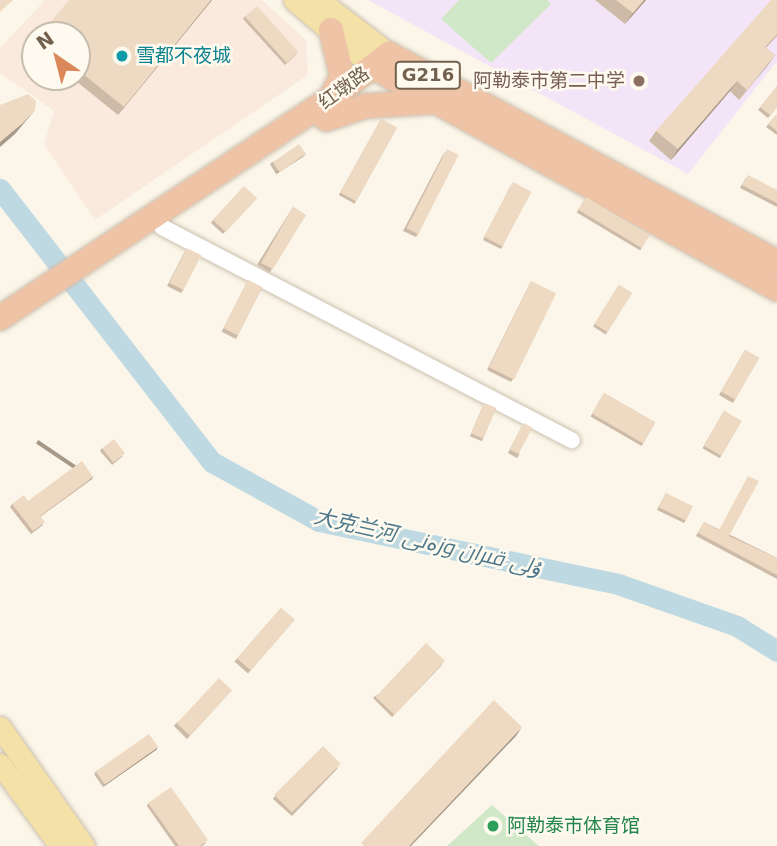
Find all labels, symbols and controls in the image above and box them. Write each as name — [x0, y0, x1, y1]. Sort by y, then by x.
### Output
north arrow — [21, 21, 91, 91]
text: N — [32, 27, 58, 54]
place label: 雪都不夜城 — [136, 45, 231, 67]
marker: 雪都不夜城 — [114, 48, 130, 64]
road number: G216 — [395, 60, 461, 90]
street label: 红墩路 — [314, 62, 374, 114]
place label: 阿勒泰市第二中学 — [473, 70, 625, 92]
marker: 阿勒泰市第二中学 — [631, 73, 647, 89]
water label: 大克兰河 ۇلى قىران وزەنى — [312, 504, 544, 580]
place label: 阿勒泰市体育馆 — [507, 815, 640, 837]
marker: 阿勒泰市体育馆 — [485, 818, 501, 834]

